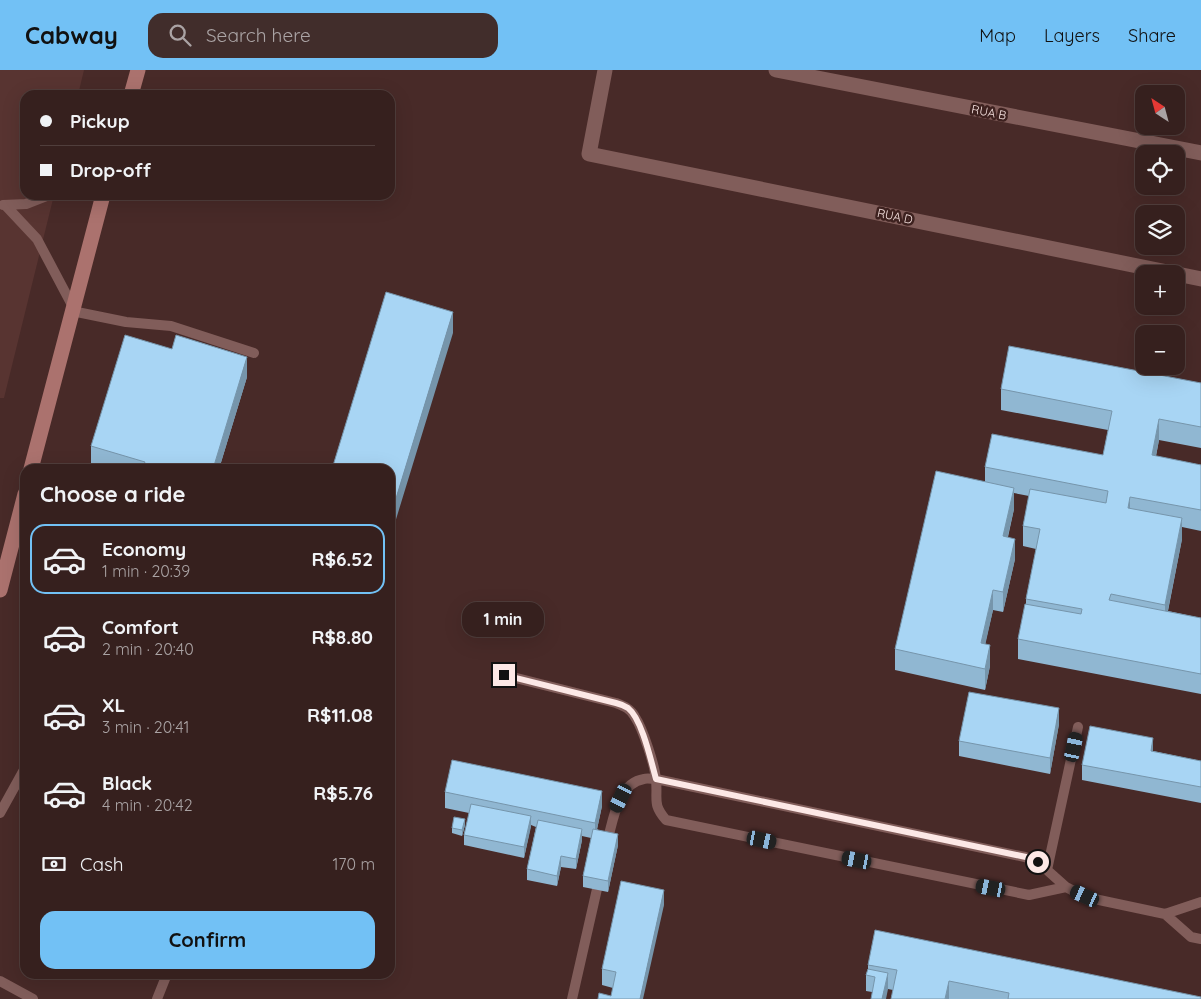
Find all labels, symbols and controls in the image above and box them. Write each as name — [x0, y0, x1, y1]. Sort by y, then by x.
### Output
search box — [148, 13, 498, 58]
text: Cabway — [25, 20, 118, 50]
icon: search — [166, 21, 194, 49]
text: Search here — [206, 23, 311, 47]
text: Map — [979, 24, 1016, 47]
text: Layers — [1044, 24, 1100, 47]
text: Share — [1128, 24, 1176, 47]
north arrow — [1135, 85, 1185, 135]
map controls — [1135, 85, 1185, 375]
street label: RUA B — [970, 101, 1008, 123]
text: Pickup — [70, 109, 130, 133]
button: locate — [1135, 145, 1185, 195]
text: Drop-off — [70, 158, 151, 182]
street label: RUA D — [876, 205, 915, 227]
button: layers — [1135, 205, 1185, 255]
button: + — [1135, 265, 1185, 315]
button: − — [1135, 325, 1185, 375]
text: Choose a ride — [40, 480, 185, 508]
icon: car — [42, 537, 87, 582]
text: Economy — [102, 537, 186, 561]
text: R$6.52 — [312, 547, 373, 571]
text: 1 min · 20:39 — [102, 561, 190, 581]
callout: 1 min — [463, 602, 545, 638]
text: 1 min — [484, 609, 522, 629]
icon: car — [42, 615, 87, 660]
text: Comfort — [102, 615, 179, 639]
text: R$8.80 — [311, 625, 373, 649]
text: 2 min · 20:40 — [102, 639, 194, 659]
route end — [493, 664, 515, 686]
icon: car — [42, 693, 87, 738]
text: XL — [102, 693, 125, 717]
text: R$11.08 — [307, 703, 373, 727]
text: 3 min · 20:41 — [102, 717, 189, 737]
car — [1063, 731, 1084, 763]
icon: car — [42, 771, 87, 816]
text: Black — [102, 771, 152, 795]
text: R$5.76 — [313, 781, 373, 805]
car — [607, 781, 634, 815]
text: 4 min · 20:42 — [102, 795, 193, 815]
car — [745, 830, 778, 850]
icon: cash — [40, 850, 68, 878]
car — [840, 850, 873, 870]
route start — [1027, 851, 1049, 873]
text: Cash — [80, 852, 124, 876]
text: 170 m — [332, 854, 375, 874]
car — [974, 878, 1007, 898]
car — [1068, 883, 1101, 909]
button: Confirm — [40, 911, 375, 969]

